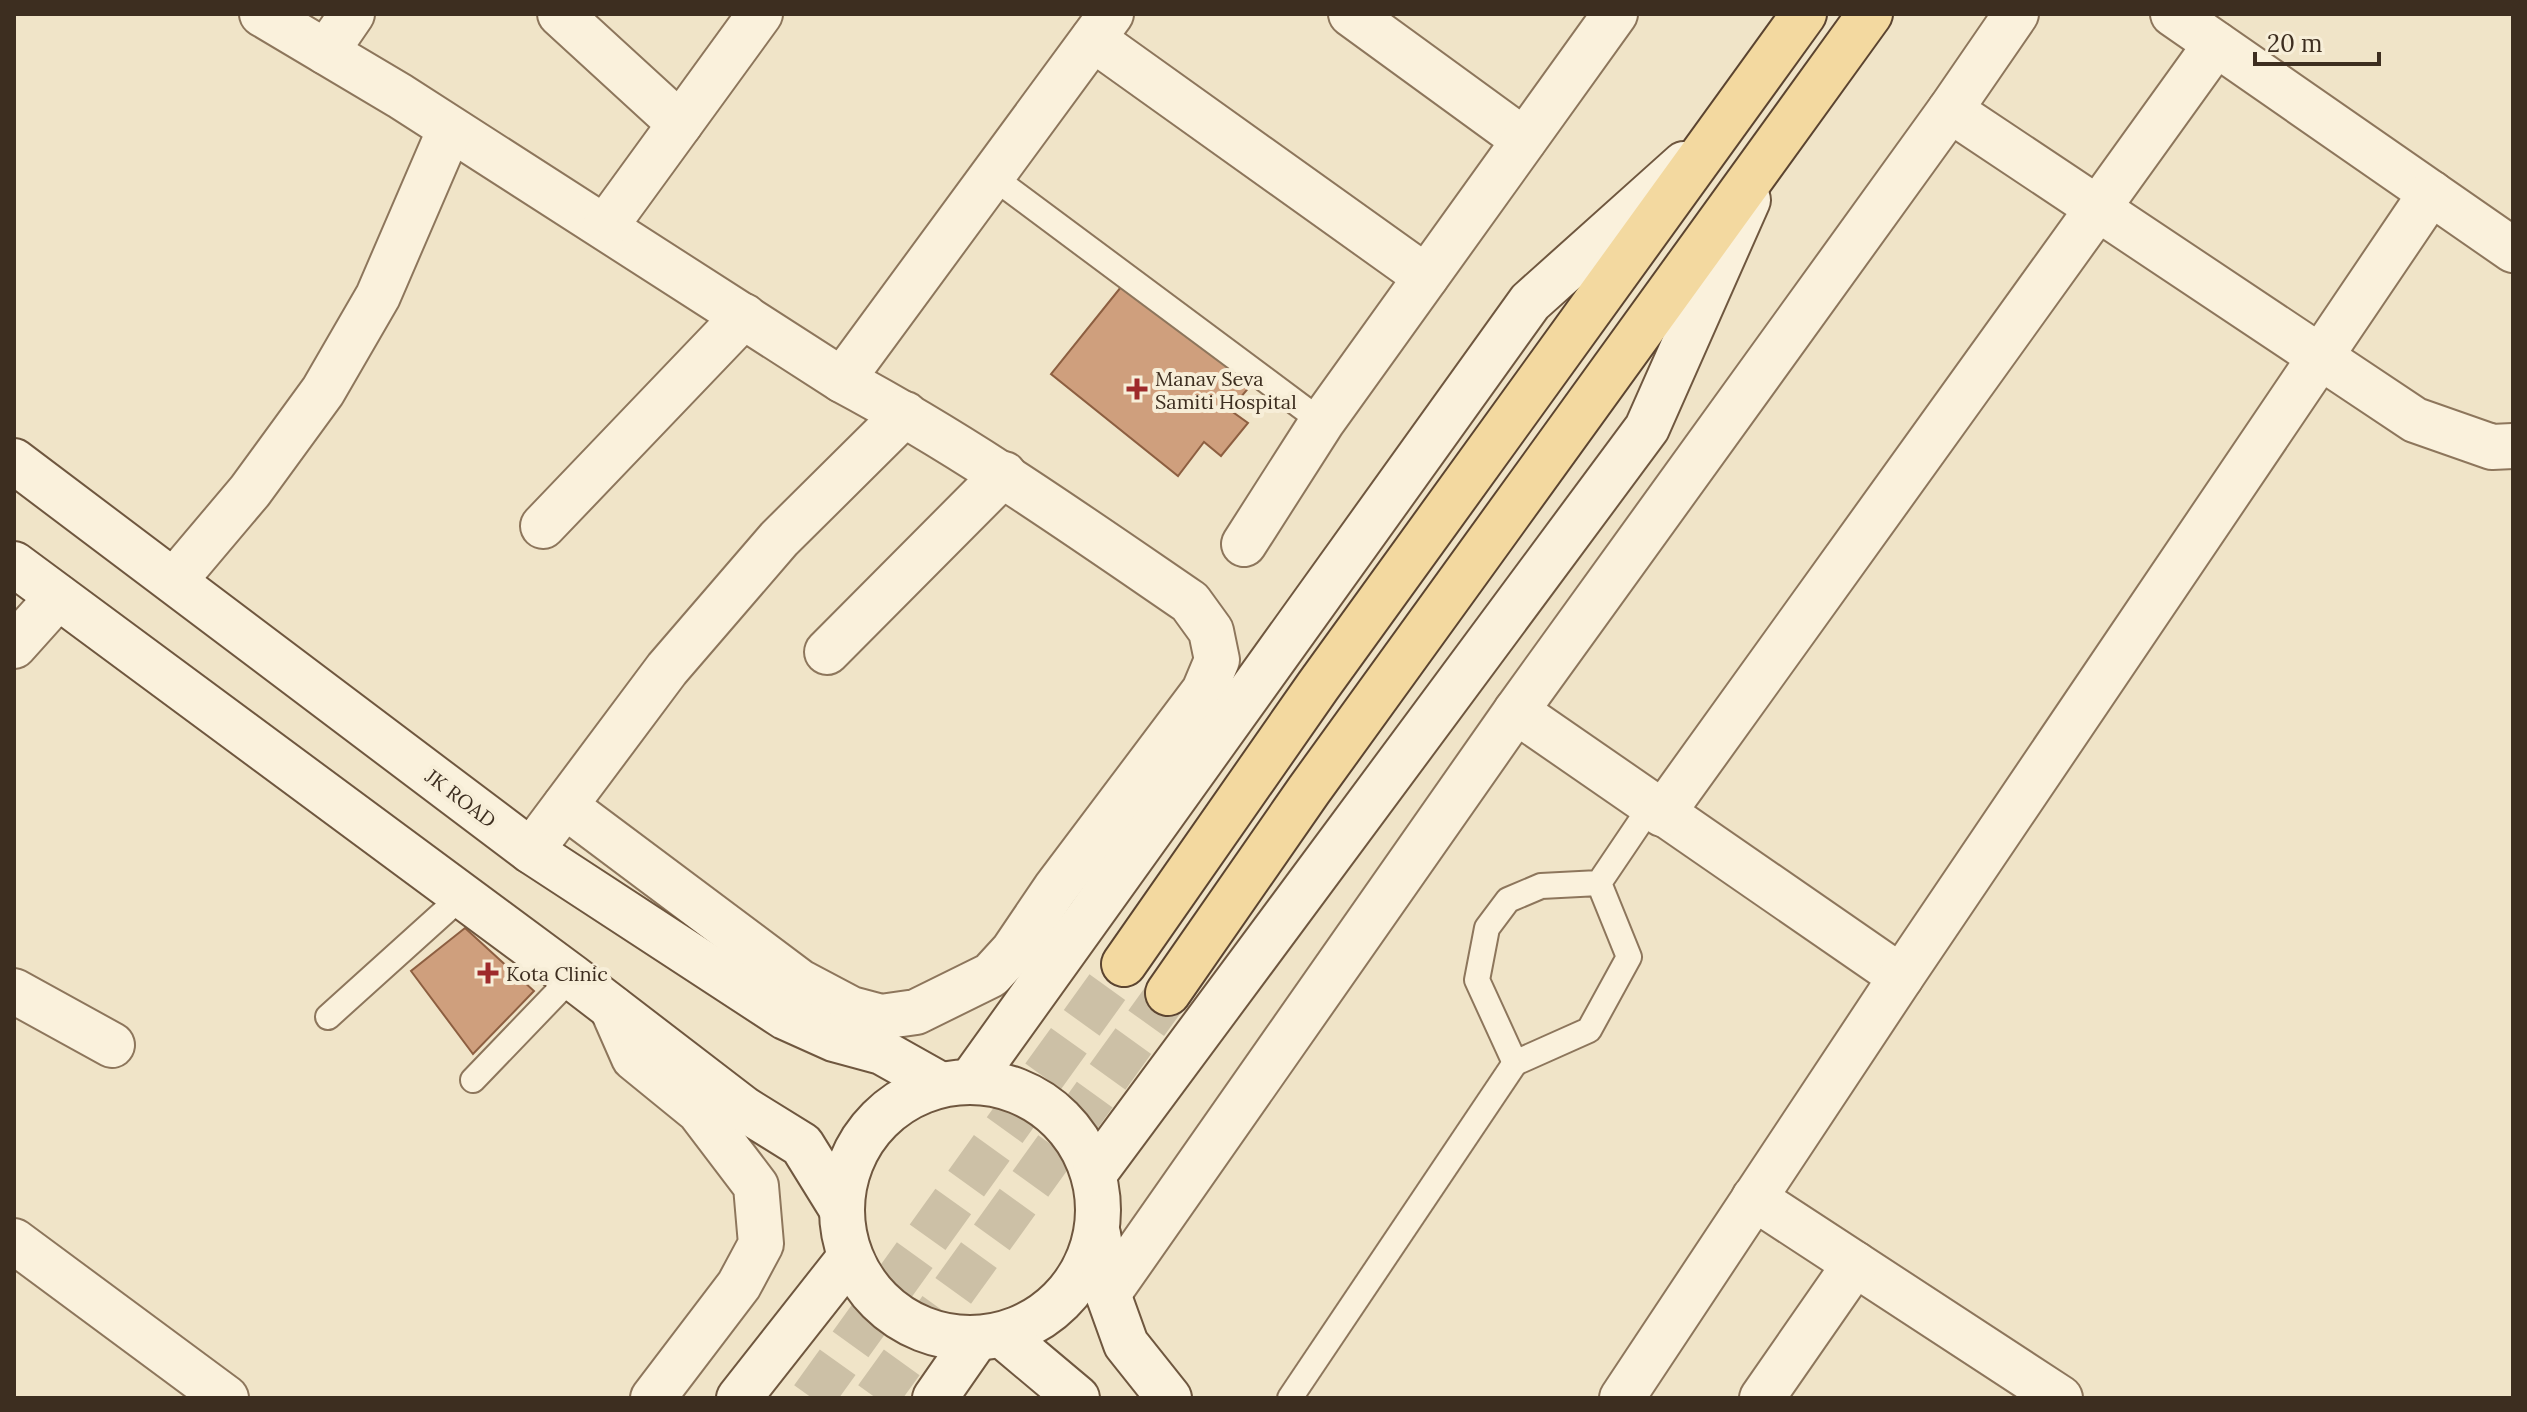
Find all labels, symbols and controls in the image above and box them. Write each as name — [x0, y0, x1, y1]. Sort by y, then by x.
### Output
scale bar — [2255, 16, 2379, 66]
text: 20 m — [2267, 28, 2323, 59]
place label: Manav Seva Samiti Hospital — [1155, 366, 1297, 414]
marker: Manav Seva Samiti Hospital — [1126, 378, 1148, 400]
street label: JK ROAD — [420, 763, 501, 833]
place label: Kota Clinic — [506, 961, 608, 986]
marker: Kota Clinic — [477, 962, 499, 984]

